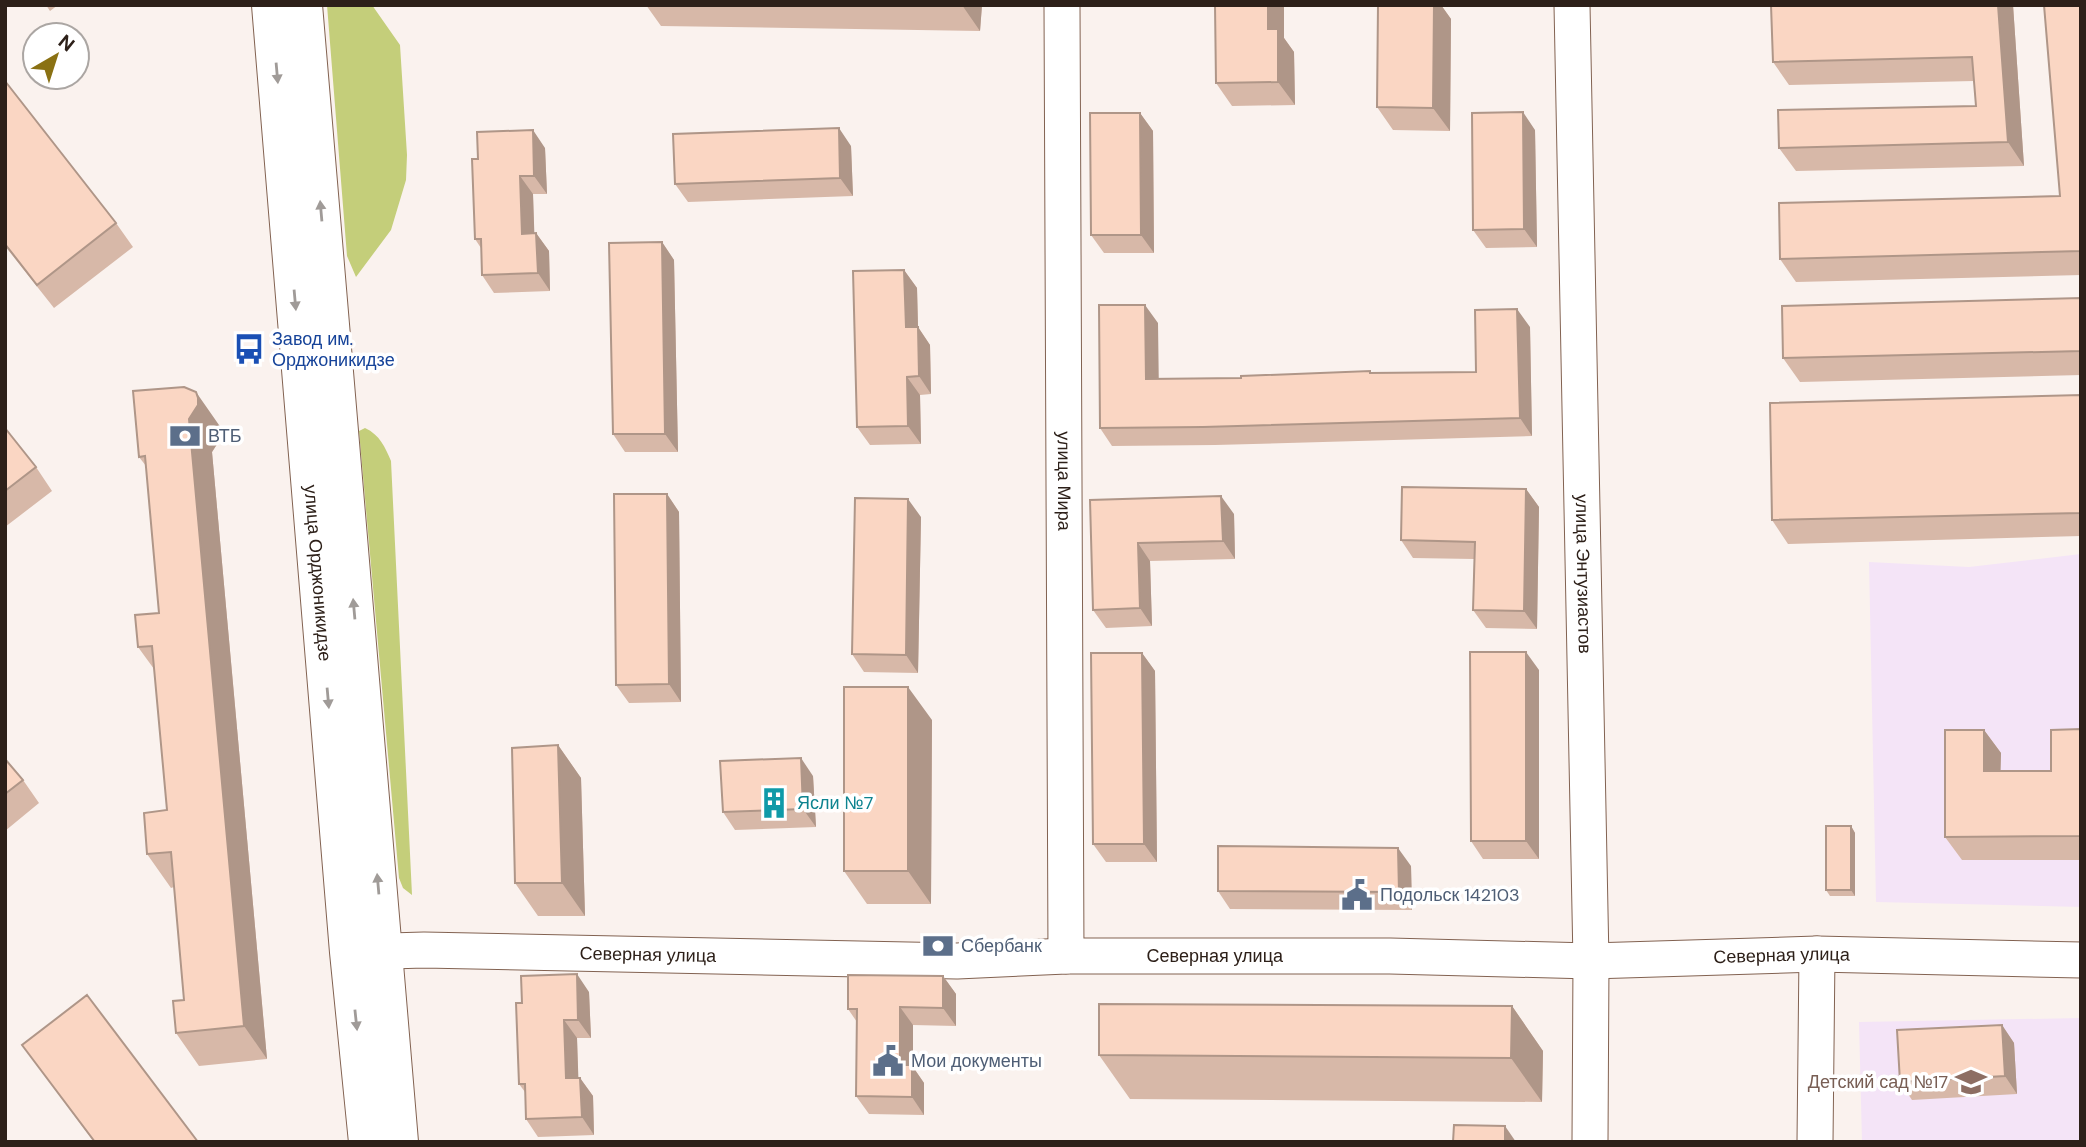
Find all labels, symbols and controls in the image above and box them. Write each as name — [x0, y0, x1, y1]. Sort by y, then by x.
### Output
north arrow — [21, 21, 91, 91]
text: N — [53, 29, 80, 57]
one-way arrow — [271, 62, 282, 84]
one-way arrow — [315, 200, 326, 222]
one-way arrow — [290, 289, 301, 311]
place label: Завод им. Орджоникидзе — [272, 327, 395, 372]
bus stop icon: Завод им. Орджоникидзе — [232, 332, 266, 366]
bank icon: ВТБ — [168, 419, 202, 453]
place label: ВТБ — [208, 424, 242, 448]
street label: улица Мира — [1052, 431, 1076, 532]
street label: улица Орджоникидзе — [299, 484, 337, 662]
street label: улица Энтузиастов — [1570, 494, 1597, 654]
one-way arrow — [348, 597, 359, 619]
one-way arrow — [323, 687, 334, 709]
building icon: Ясли №7 — [757, 786, 791, 820]
place label: Ясли №7 — [797, 791, 873, 815]
one-way arrow — [372, 873, 383, 895]
public building icon: Подольск 142103 — [1340, 878, 1374, 912]
place label: Подольск 142103 — [1380, 883, 1520, 907]
bank icon: Сбербанк — [921, 929, 955, 963]
place label: Сбербанк — [961, 934, 1042, 958]
street label: Северная улица — [579, 941, 717, 968]
street label: Северная улица — [1713, 942, 1851, 969]
street label: Северная улица — [1147, 944, 1284, 968]
one-way arrow — [351, 1009, 362, 1031]
public building icon: Мои документы — [871, 1044, 905, 1078]
place label: Мои документы — [911, 1049, 1042, 1073]
school or university icon: Детский сад №17 — [1954, 1065, 1988, 1099]
place label: Детский сад №17 — [1808, 1070, 1948, 1094]

